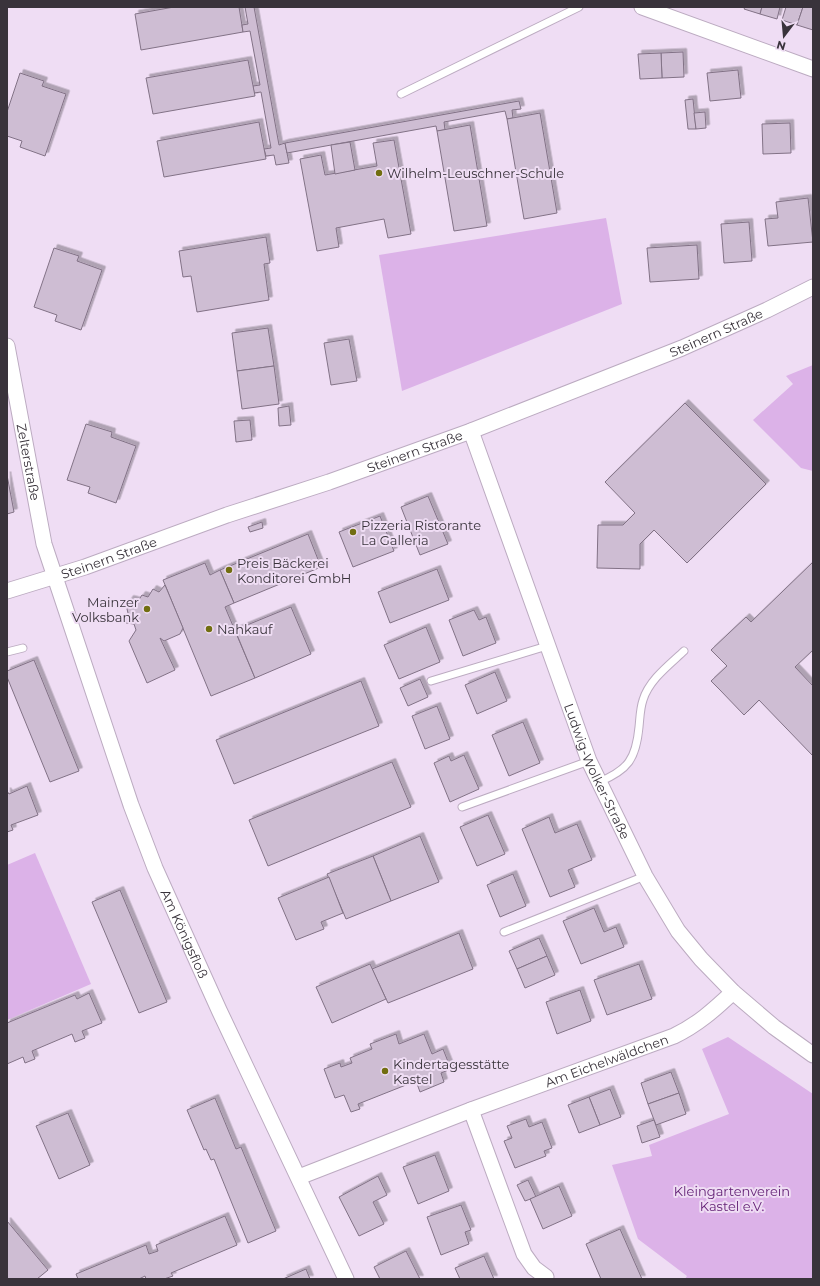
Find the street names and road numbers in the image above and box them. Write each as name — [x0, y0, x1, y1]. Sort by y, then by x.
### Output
street label: Steinern Straße — [667, 305, 765, 360]
street label: Zelterstraße — [14, 422, 44, 502]
street label: Steinern Straße — [365, 427, 465, 476]
street label: Steinern Straße — [59, 533, 159, 582]
street label: Ludwig-Wolker-Straße — [561, 701, 634, 842]
street label: Am Königsfloß — [158, 887, 212, 981]
street label: Am Eichelwäldchen — [543, 1031, 670, 1090]

